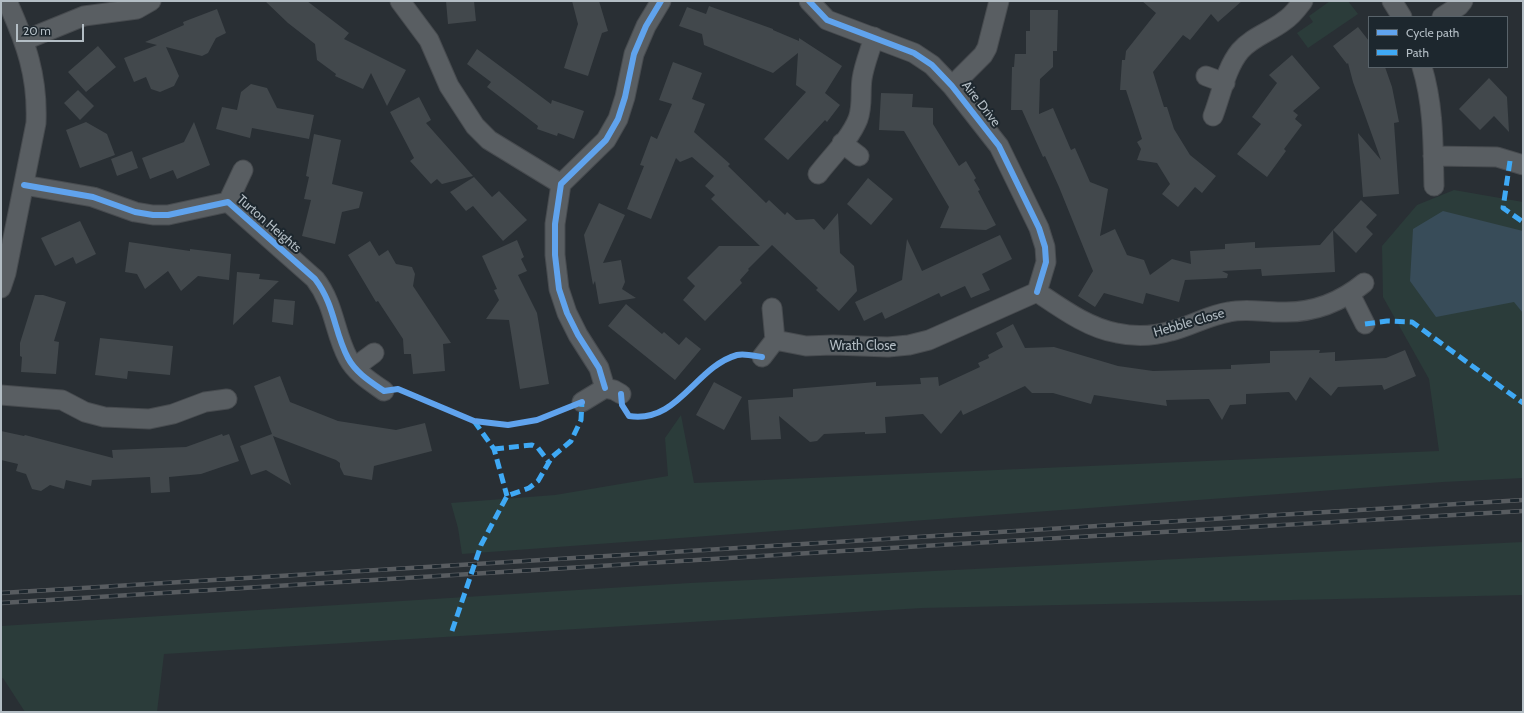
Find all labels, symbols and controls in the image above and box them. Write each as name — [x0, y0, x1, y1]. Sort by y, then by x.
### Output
scale bar — [18, 16, 86, 42]
legend — [1368, 16, 1508, 68]
text: 20 m — [23, 23, 51, 38]
text: Cycle path — [1406, 25, 1459, 40]
text: Path — [1406, 45, 1429, 60]
street label: Aire Drive — [958, 78, 1004, 130]
street label: Turton Heights — [234, 192, 304, 256]
street label: Hebble Close — [1152, 305, 1226, 341]
street label: Wrath Close — [830, 338, 896, 354]

